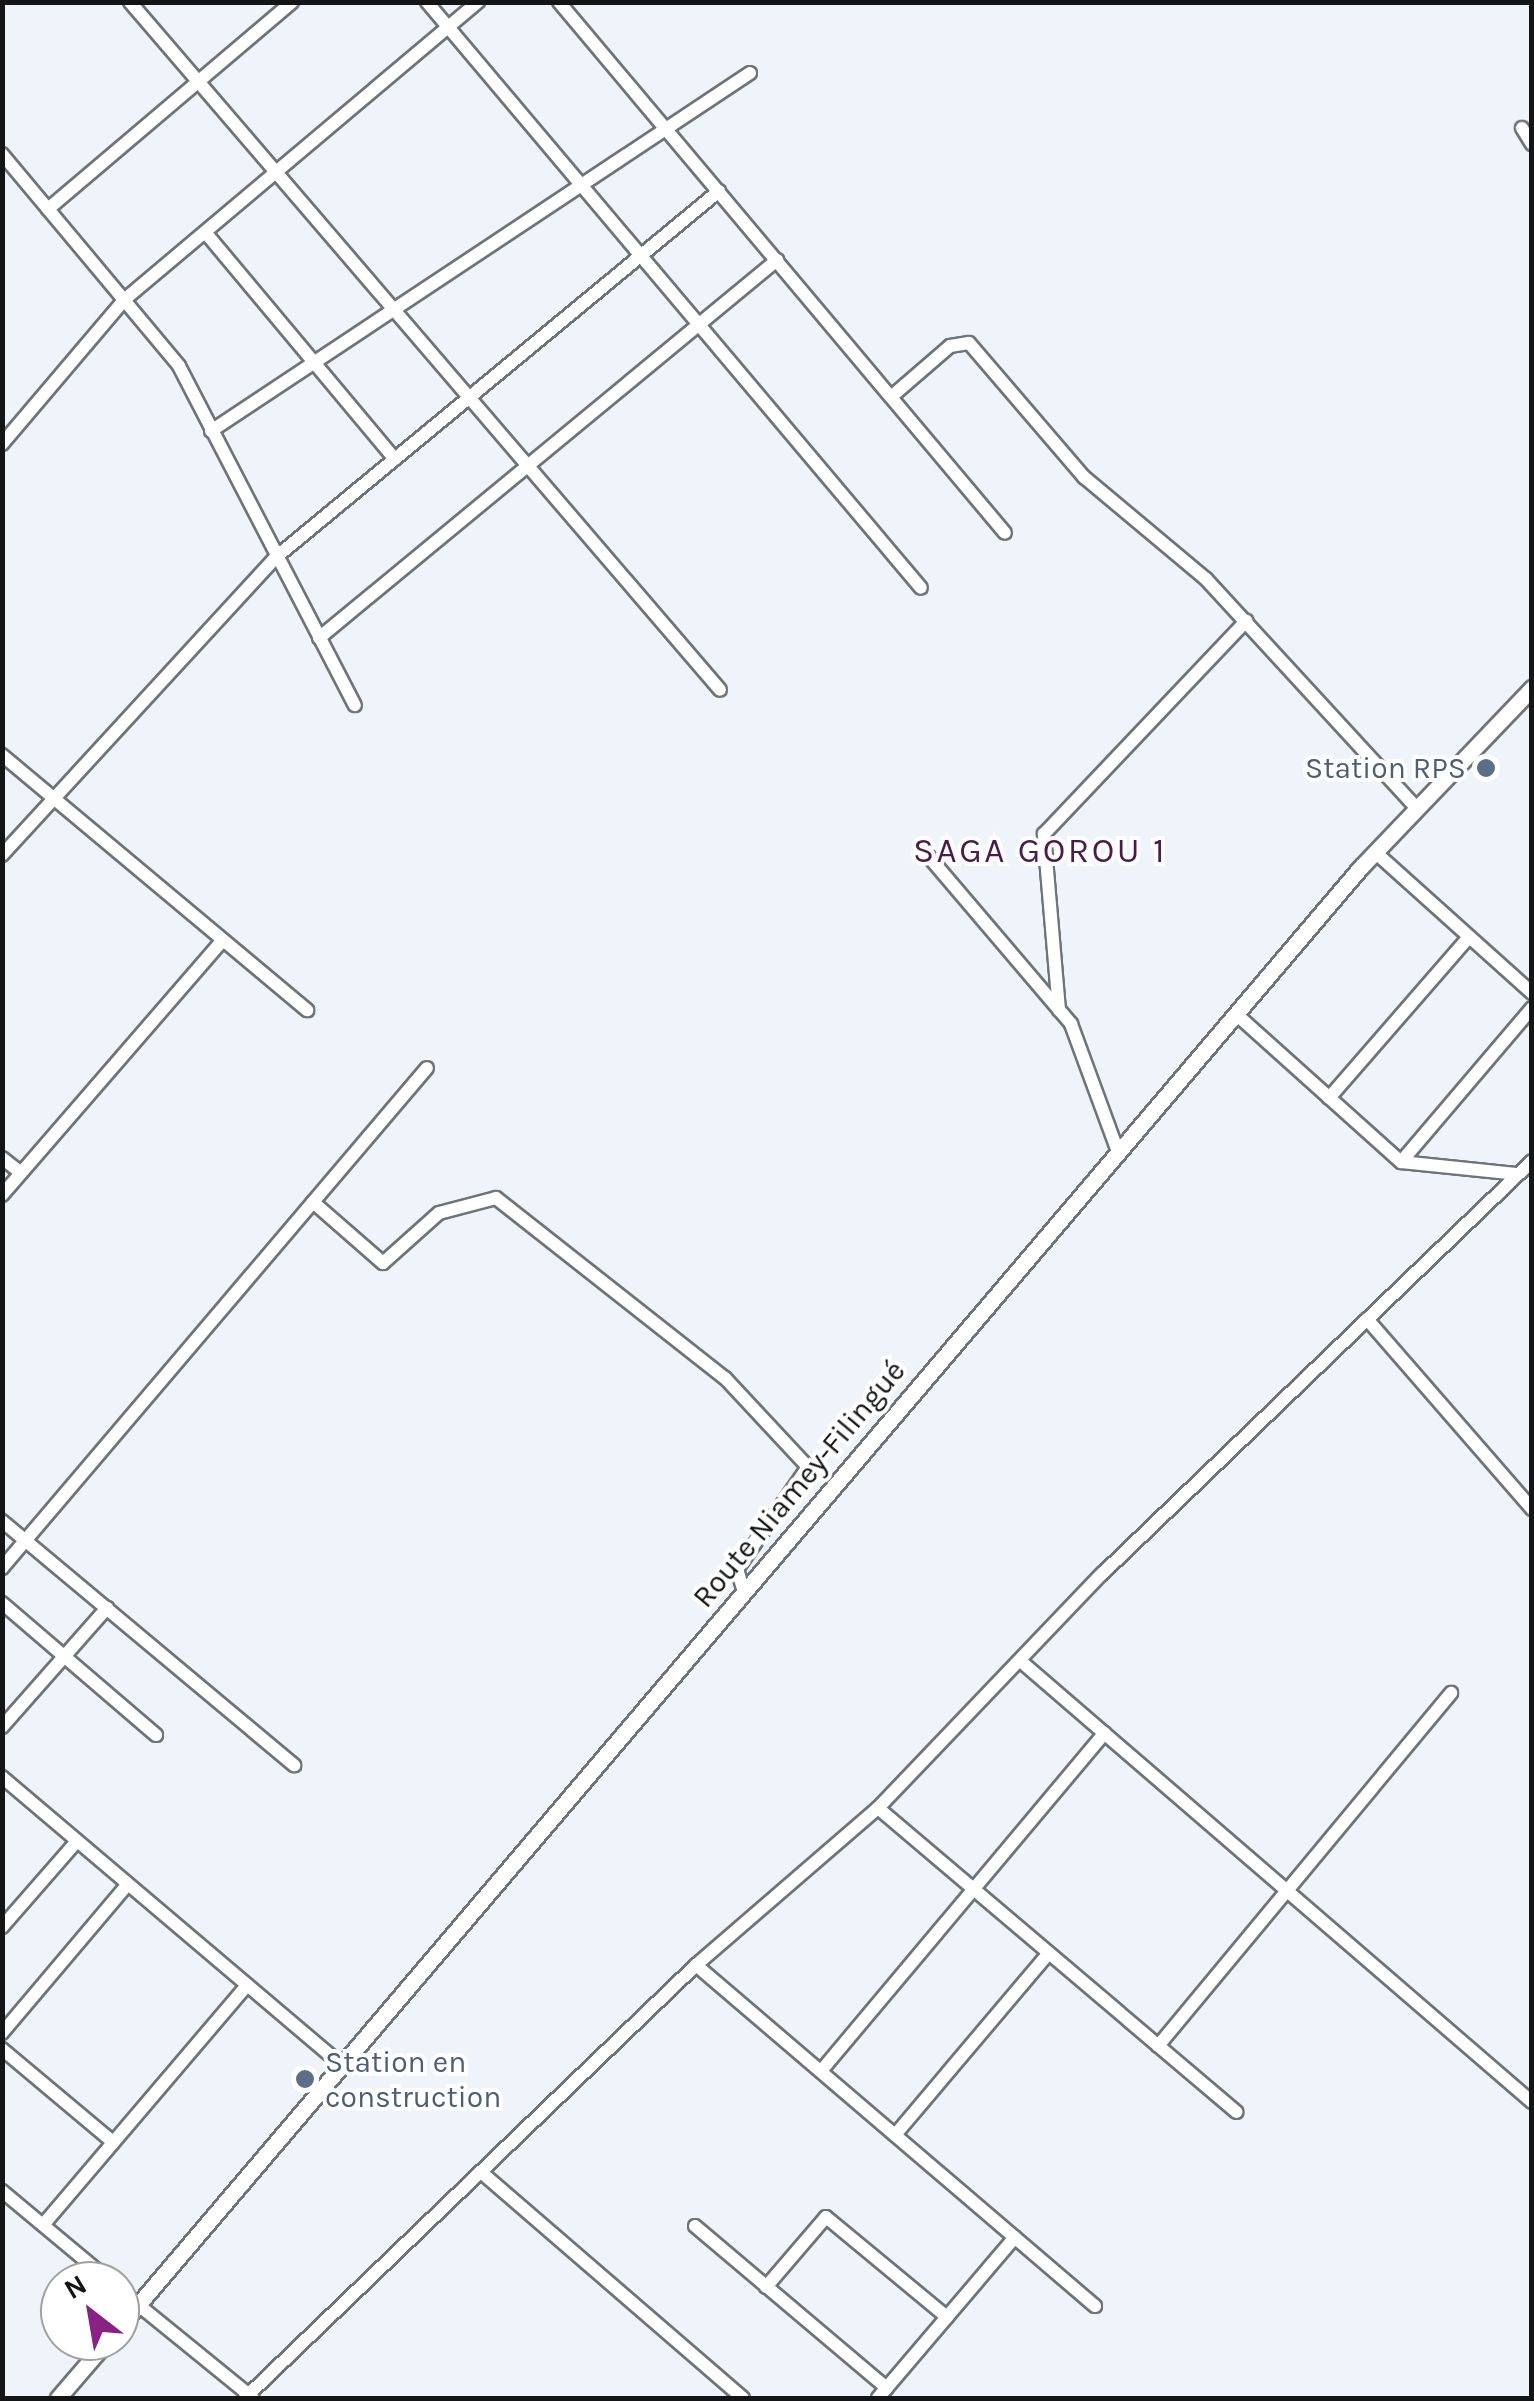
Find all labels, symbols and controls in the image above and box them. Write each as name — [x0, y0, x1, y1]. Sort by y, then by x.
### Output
place label: Station RPS — [1305, 750, 1466, 786]
marker: Station RPS — [1475, 757, 1497, 779]
district label: SAGA GOROU 1 — [913, 830, 1167, 872]
street label: Route Niamey-Filingué — [685, 1353, 913, 1615]
place label: Station en construction — [325, 2044, 501, 2114]
marker: Station en construction — [294, 2068, 316, 2090]
north arrow — [40, 2261, 140, 2361]
text: N — [58, 2267, 92, 2306]

